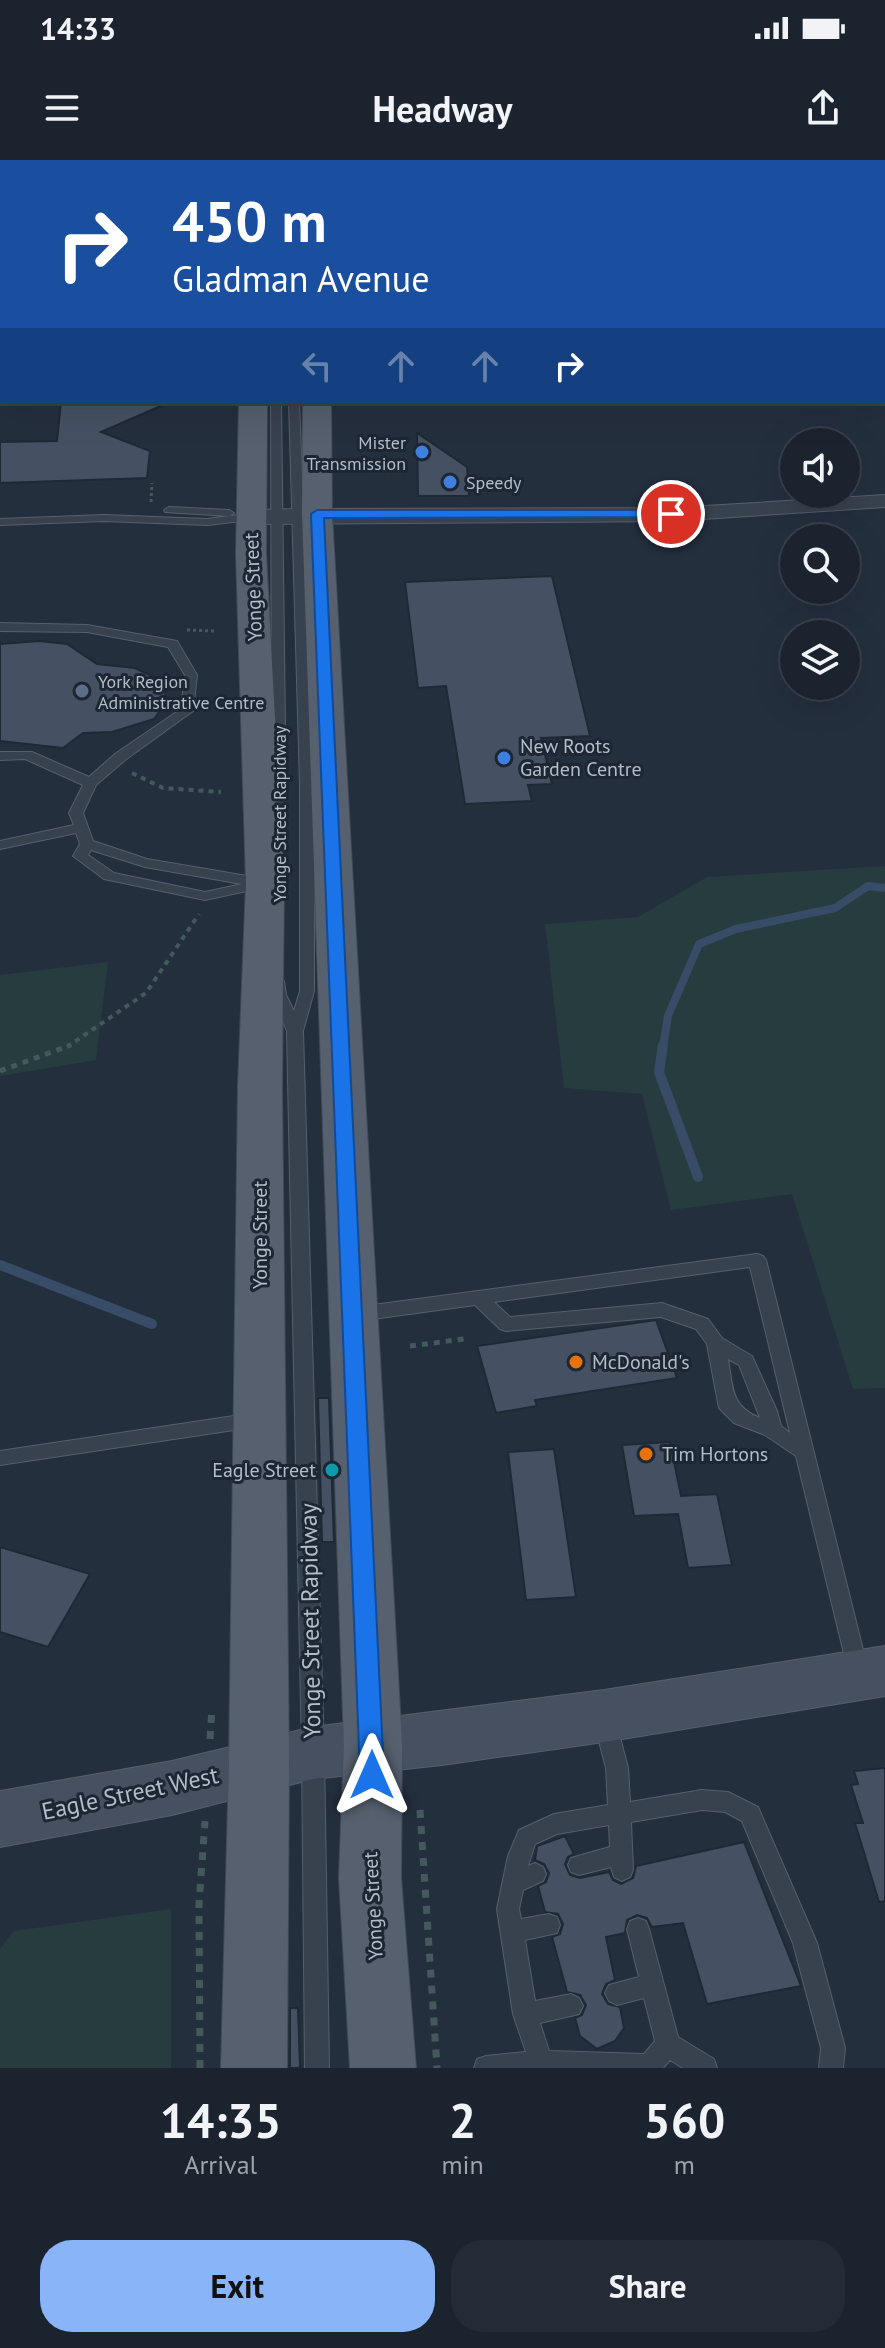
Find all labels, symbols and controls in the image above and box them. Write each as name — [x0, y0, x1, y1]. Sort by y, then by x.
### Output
text: 14:33 — [40, 9, 116, 48]
text: Headway — [372, 85, 513, 132]
icon: menu — [40, 86, 84, 130]
icon: share — [801, 86, 845, 130]
text: 450 m — [172, 185, 327, 257]
icon: right — [40, 192, 144, 296]
text: Gladman Avenue — [172, 255, 429, 302]
icon: left — [295, 344, 339, 388]
icon: ahead — [379, 344, 423, 388]
icon: ahead — [463, 344, 507, 388]
icon: right — [547, 344, 591, 388]
map controls — [780, 428, 860, 700]
button: sound — [780, 428, 860, 508]
place label: Mister Transmission — [307, 431, 406, 475]
marker: Mister Transmission — [413, 443, 431, 461]
place label: Speedy — [466, 471, 522, 494]
marker: Speedy — [441, 473, 459, 491]
pin — [637, 480, 705, 548]
icon: arrive — [649, 492, 693, 536]
button: search — [780, 524, 860, 604]
street label: Yonge Street — [238, 532, 268, 642]
button: layers — [780, 620, 860, 700]
place label: York Region Administrative Centre — [98, 670, 264, 714]
marker: York Region Administrative Centre — [73, 682, 91, 700]
street label: Yonge Street Rapidway — [268, 725, 291, 902]
place label: New Roots Garden Centre — [520, 733, 642, 782]
marker: New Roots Garden Centre — [495, 749, 513, 767]
street label: Yonge Street — [247, 1181, 273, 1289]
place label: McDonald's — [592, 1349, 690, 1375]
marker: McDonald's — [567, 1353, 585, 1371]
place label: Tim Hortons — [662, 1441, 768, 1467]
marker: Tim Hortons — [637, 1445, 655, 1463]
place label: Eagle Street — [212, 1457, 316, 1483]
marker: Eagle Street — [323, 1461, 341, 1479]
street label: Yonge Street Rapidway — [292, 1503, 328, 1739]
position arrow — [330, 1733, 414, 1817]
street label: Eagle Street West — [39, 1759, 221, 1827]
street label: Yonge Street — [357, 1851, 389, 1961]
text: 14:35 — [160, 2089, 282, 2151]
text: 2 — [449, 2089, 476, 2151]
text: 560 — [644, 2089, 725, 2151]
text: Arrival — [184, 2148, 257, 2181]
text: min — [441, 2148, 484, 2181]
text: m — [674, 2148, 695, 2181]
button: Exit — [40, 2240, 435, 2332]
button: Share — [451, 2240, 845, 2332]

